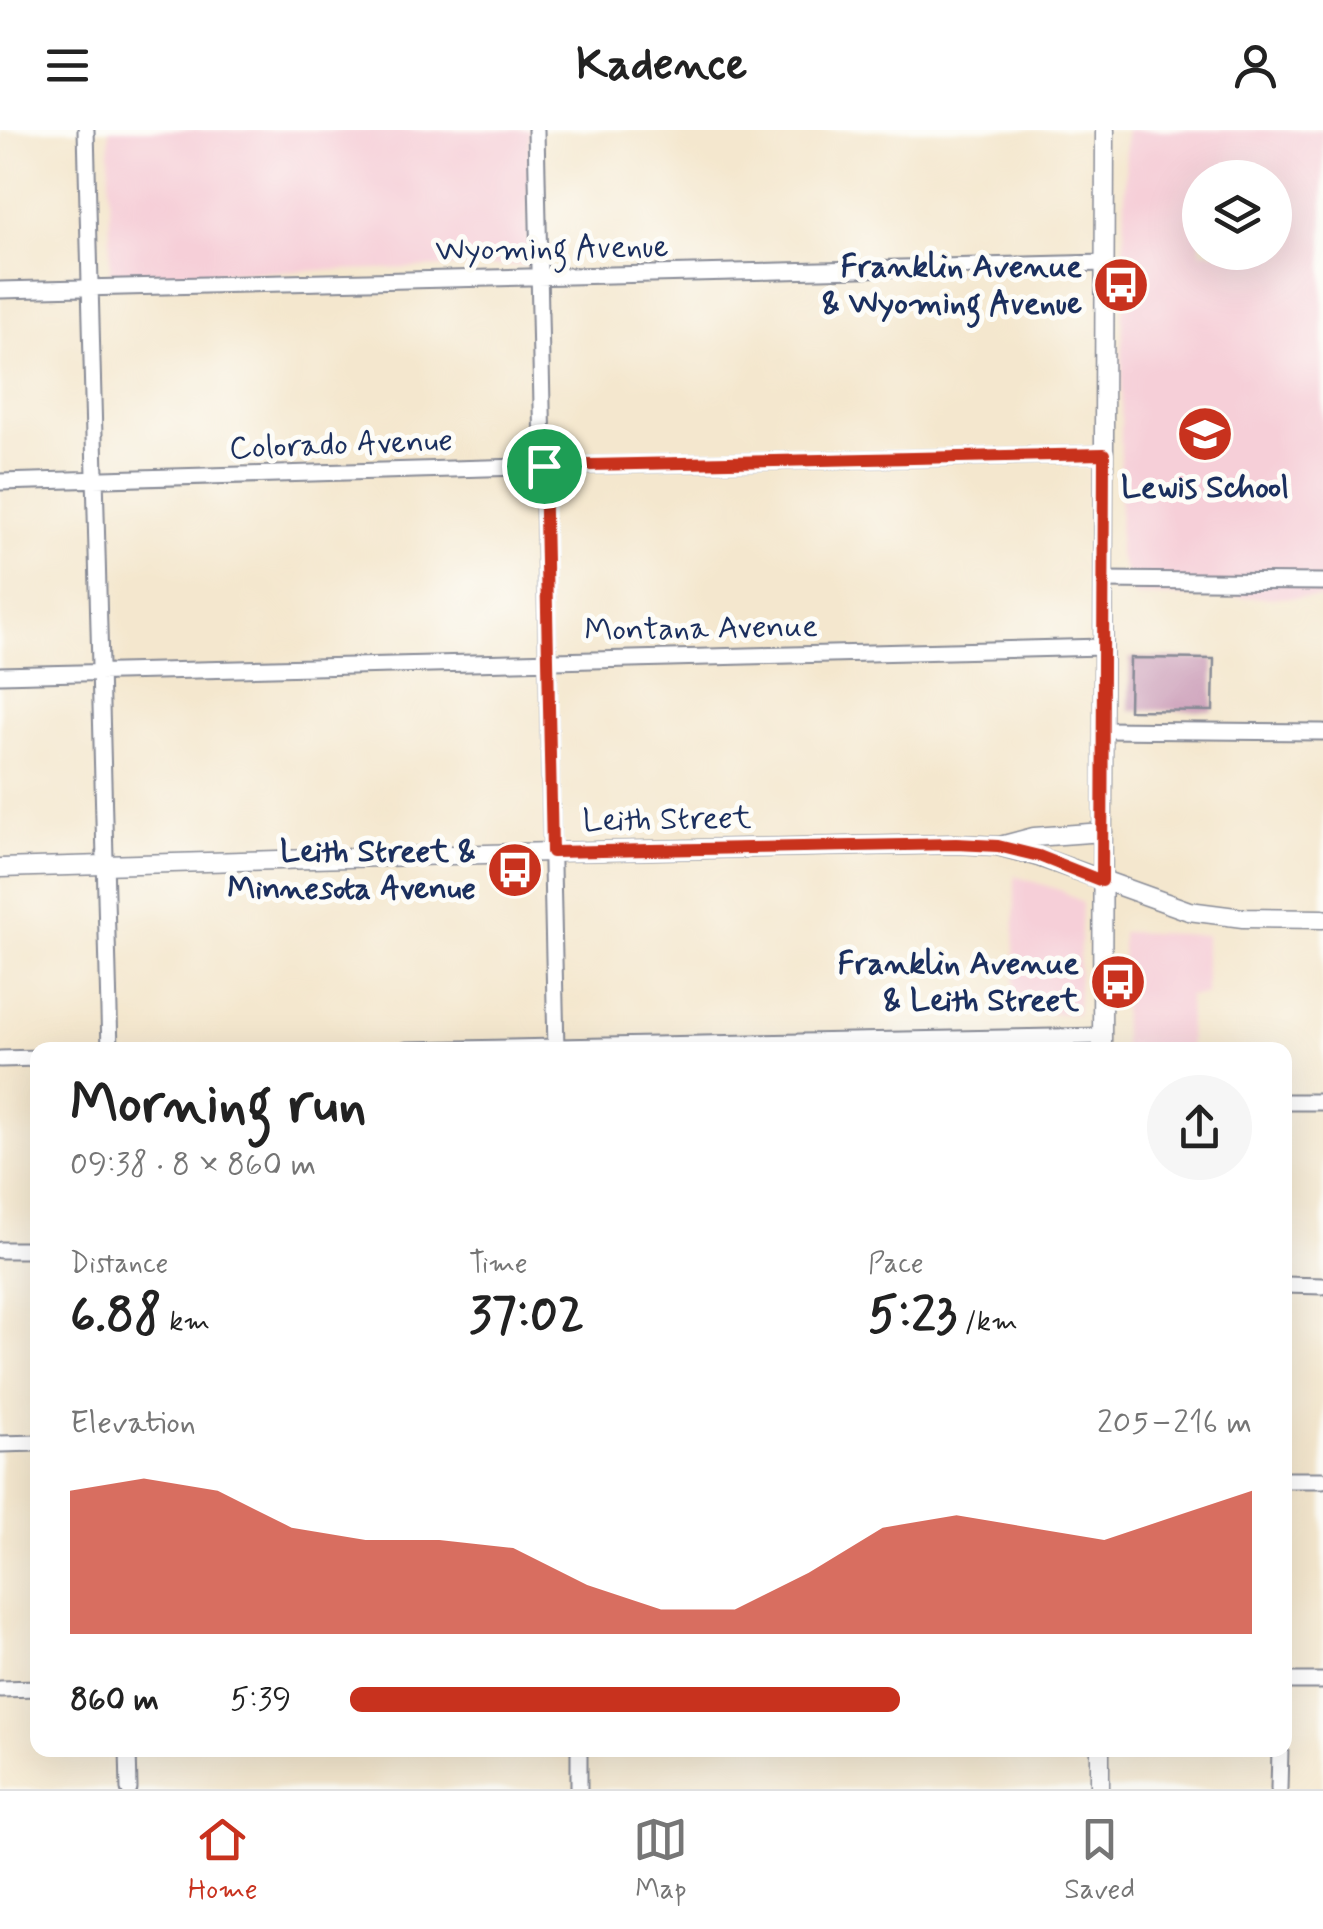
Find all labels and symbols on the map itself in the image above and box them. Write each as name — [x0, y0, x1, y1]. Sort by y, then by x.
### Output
street label: Wyoming Avenue — [435, 226, 669, 275]
place label: Franklin Avenue & Wyoming Avenue — [822, 246, 1082, 329]
bus stop icon: Franklin Avenue & Wyoming Avenue — [1091, 255, 1151, 315]
school or university icon: Lewis School — [1175, 404, 1235, 464]
street label: Colorado Avenue — [228, 420, 454, 470]
pin — [502, 424, 587, 509]
place label: Lewis School — [1121, 467, 1289, 509]
street label: Montana Avenue — [584, 606, 818, 652]
street label: Leith Street — [582, 798, 752, 842]
place label: Leith Street & Minnesota Avenue — [227, 831, 476, 910]
bus stop icon: Leith Street & Minnesota Avenue — [485, 840, 545, 900]
place label: Franklin Avenue & Leith Street — [838, 943, 1080, 1022]
bus stop icon: Franklin Avenue & Leith Street — [1088, 952, 1148, 1012]

